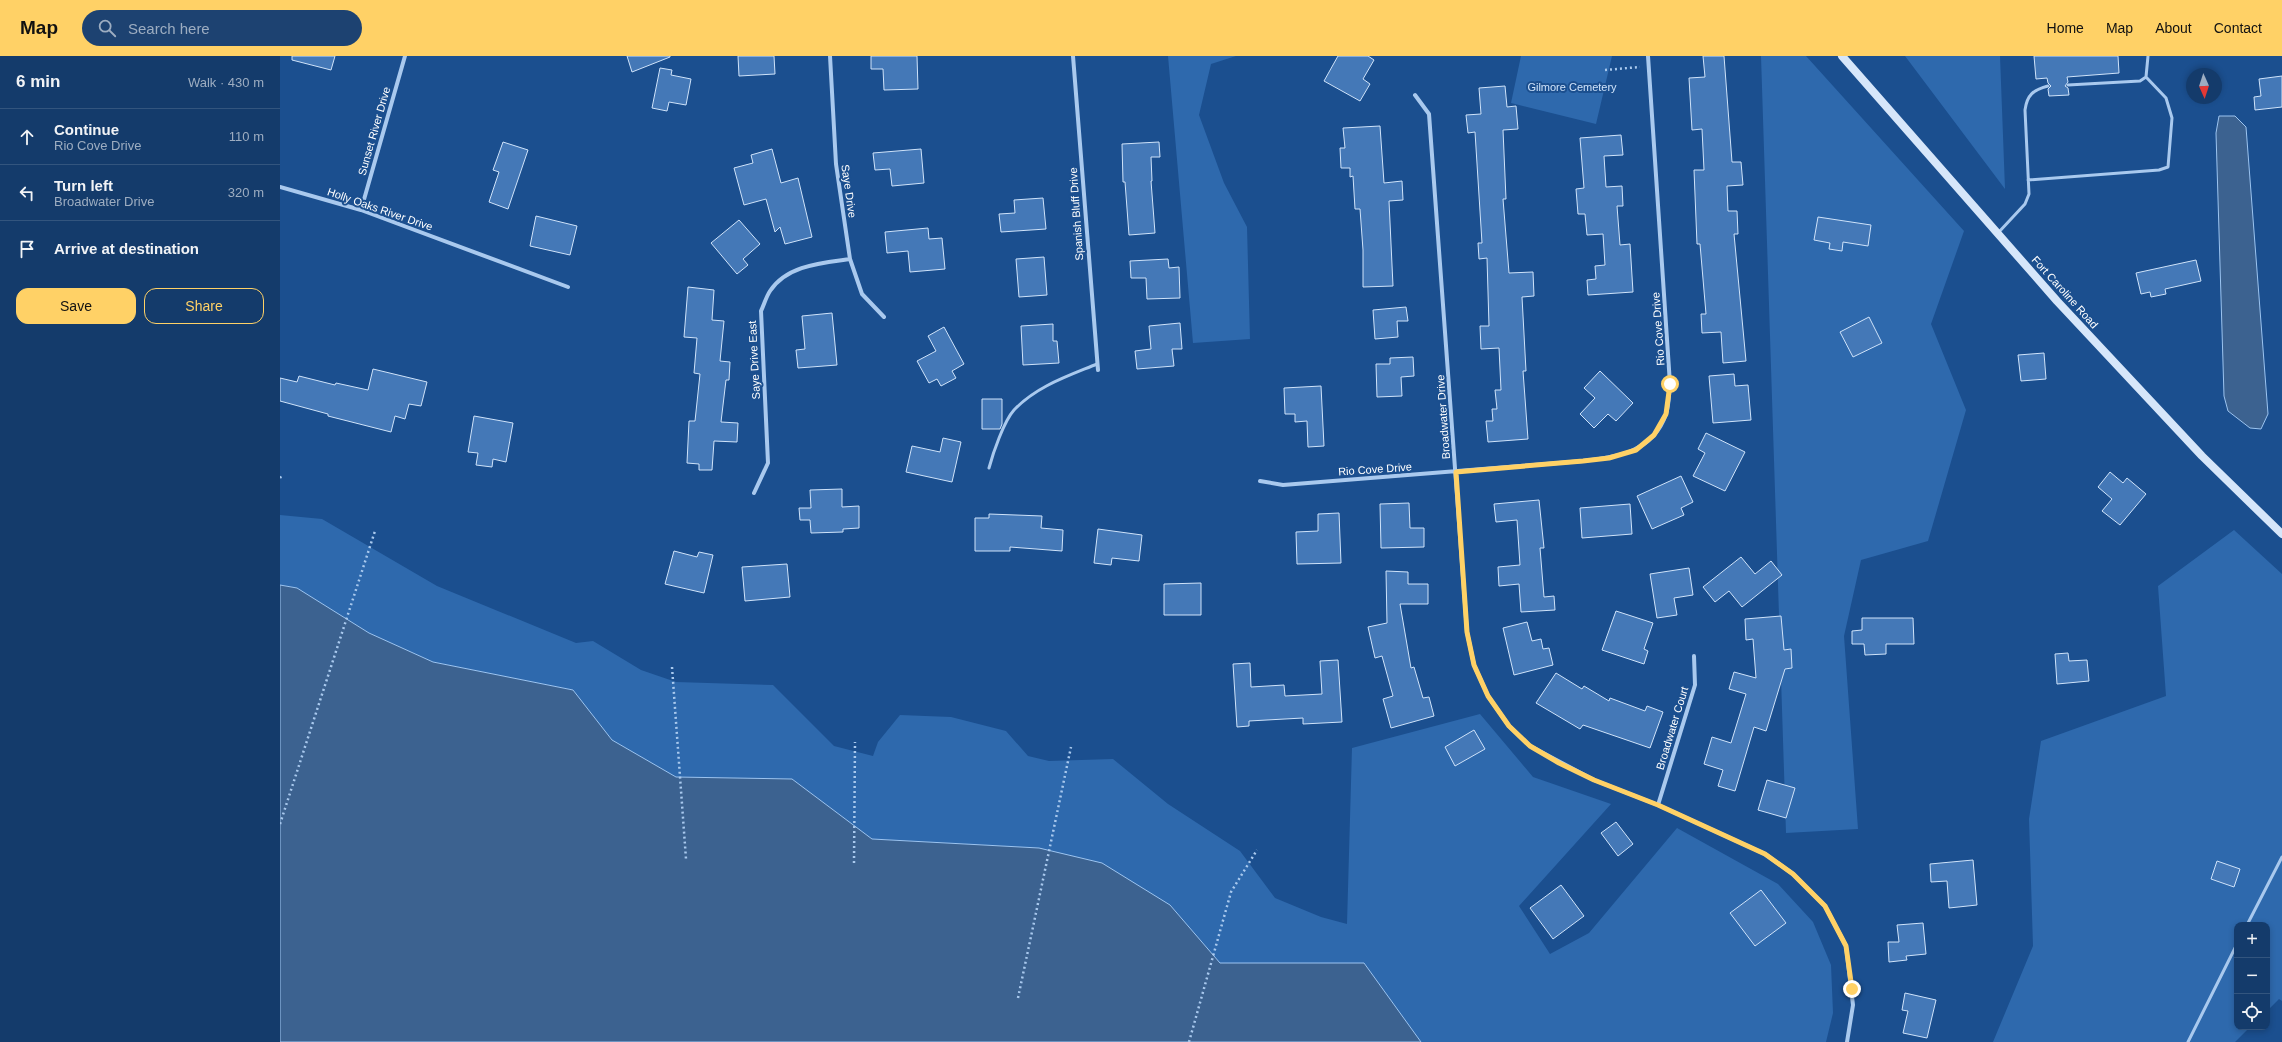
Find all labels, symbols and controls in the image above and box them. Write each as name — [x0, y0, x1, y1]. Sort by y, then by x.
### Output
search box — [82, 10, 362, 46]
text: Map — [20, 17, 58, 38]
icon: search — [96, 17, 118, 39]
text: Search here — [128, 20, 210, 37]
text: Home — [2047, 20, 2084, 36]
text: Map — [2106, 20, 2133, 36]
text: About — [2155, 20, 2192, 36]
text: Contact — [2214, 20, 2262, 36]
north arrow — [2186, 68, 2222, 104]
text: 6 min — [16, 72, 60, 91]
text: Walk · 430 m — [188, 75, 264, 90]
park label: Gilmore Cemetery — [1527, 81, 1617, 93]
street label: Sunset River Drive — [356, 85, 392, 177]
text: Continue — [54, 121, 119, 138]
icon: ahead — [16, 126, 38, 148]
text: 110 m — [229, 129, 264, 144]
text: Rio Cove Drive — [54, 138, 141, 153]
street label: Saye Drive — [839, 164, 859, 218]
street label: Spanish Bluff Drive — [1067, 167, 1085, 261]
text: Turn left — [54, 177, 113, 194]
icon: left — [16, 182, 38, 204]
text: 320 m — [228, 185, 264, 200]
street label: Holly Oaks River Drive — [326, 185, 434, 233]
text: Broadwater Drive — [54, 194, 154, 209]
icon: arrive — [16, 238, 38, 260]
text: Arrive at destination — [54, 240, 199, 257]
street label: Fort Caroline Road — [2029, 253, 2101, 331]
button: Save — [16, 288, 136, 324]
button: Share — [144, 288, 264, 324]
street label: Rio Cove Drive — [1649, 292, 1667, 366]
street label: Saye Drive East — [746, 320, 762, 400]
street label: Broadwater Drive — [1434, 374, 1452, 460]
route start — [1661, 375, 1679, 393]
street label: Rio Cove Drive — [1338, 460, 1412, 478]
street label: Broadwater Court — [1654, 685, 1690, 771]
map controls — [2234, 922, 2270, 1030]
button: + — [2234, 922, 2270, 958]
button: − — [2234, 958, 2270, 994]
route end — [1843, 980, 1861, 998]
button: locate — [2234, 994, 2270, 1030]

